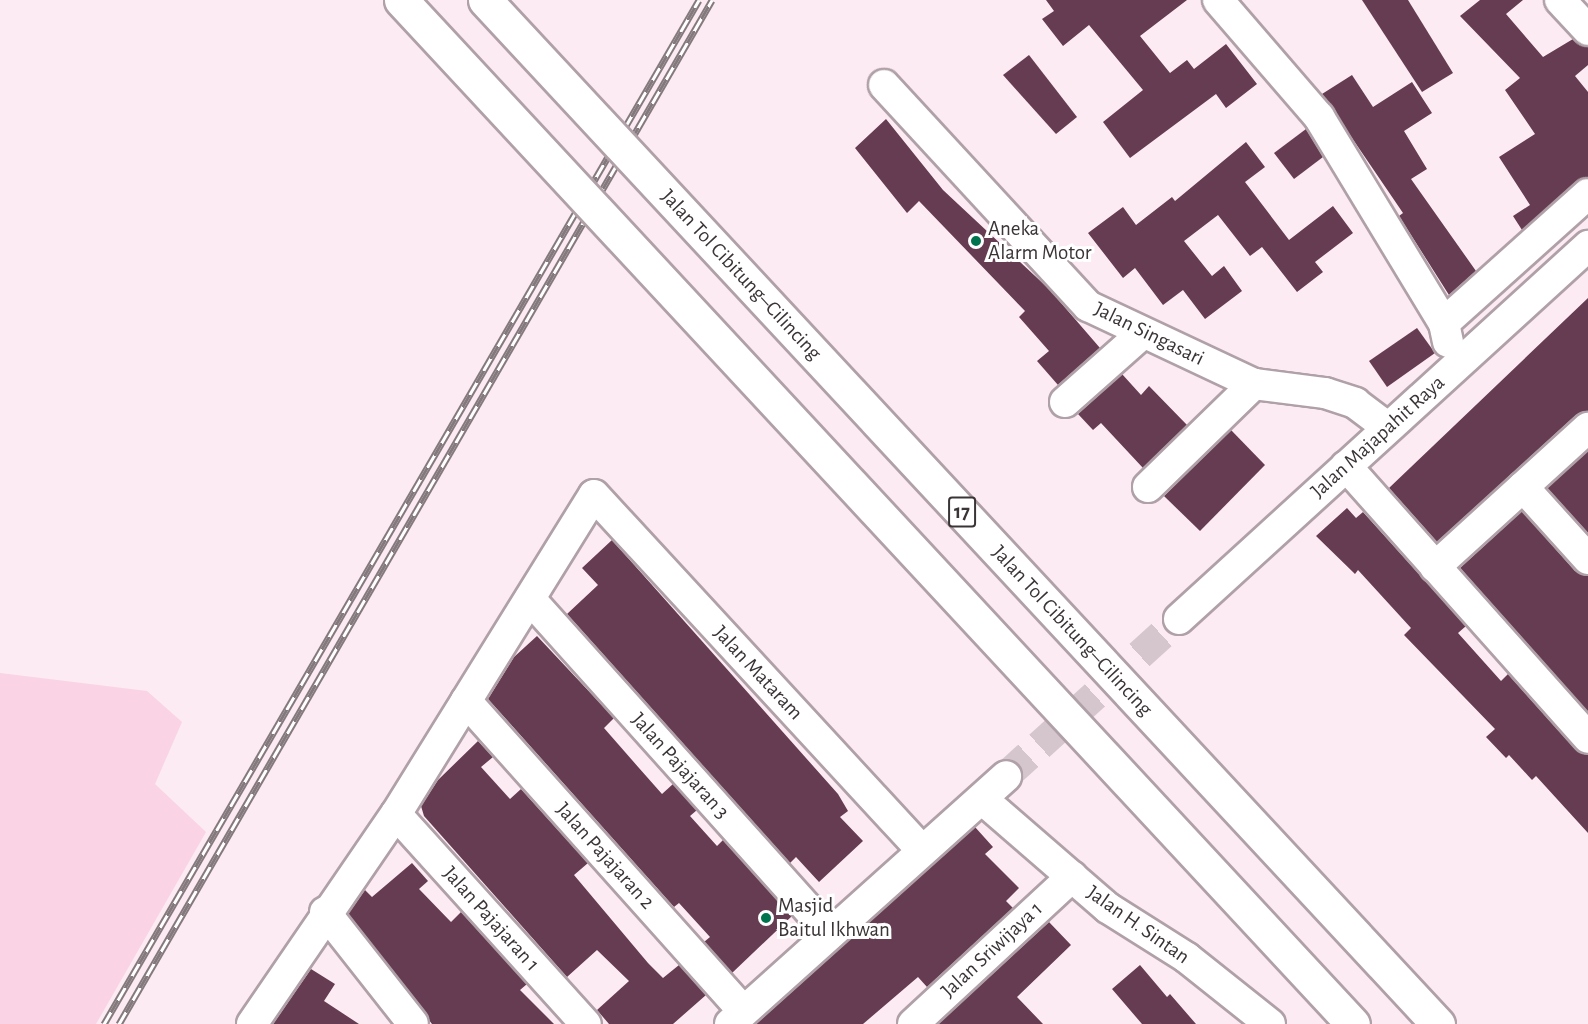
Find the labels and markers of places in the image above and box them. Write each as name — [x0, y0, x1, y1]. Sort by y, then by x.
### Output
place label: Aneka Alarm Motor — [988, 216, 1092, 266]
marker: Aneka Alarm Motor — [969, 234, 983, 248]
place label: Masjid Baitul Ikhwan — [778, 893, 890, 943]
marker: Masjid Baitul Ikhwan — [759, 911, 773, 925]

